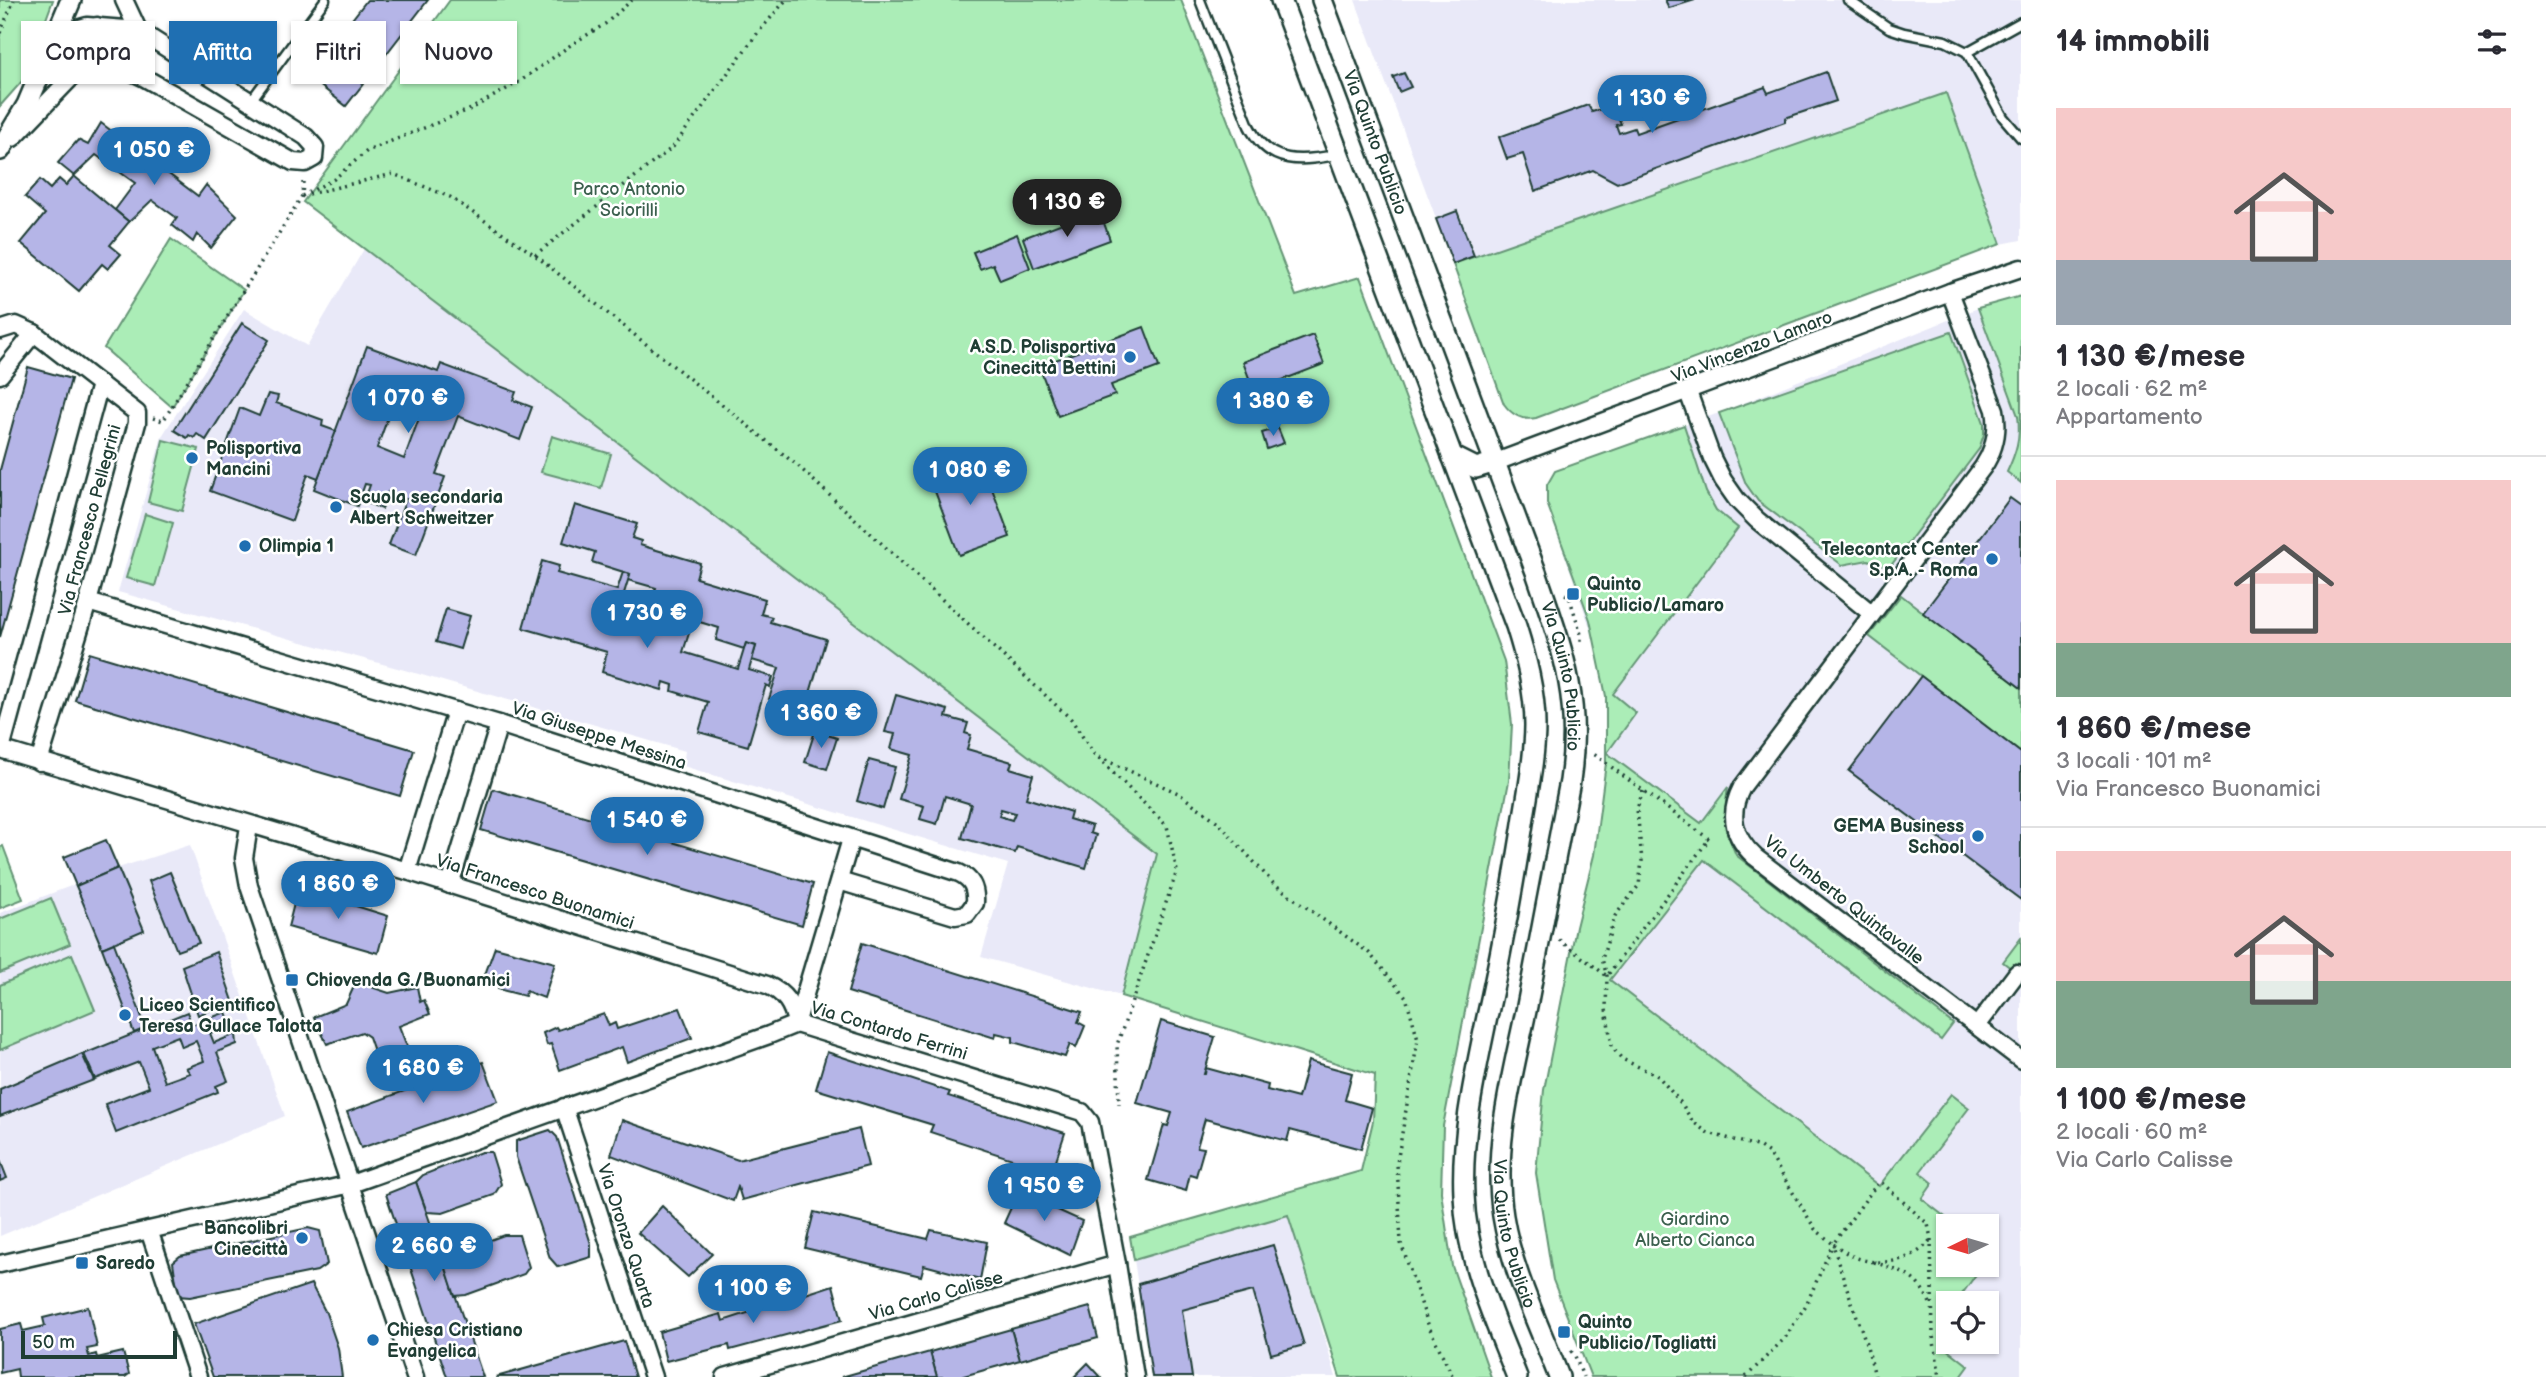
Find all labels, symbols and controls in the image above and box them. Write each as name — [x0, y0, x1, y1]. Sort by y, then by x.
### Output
chip: Compra — [21, 21, 155, 84]
chip: Affitta — [169, 21, 277, 84]
chip: Filtri — [291, 21, 386, 84]
chip: Nuovo — [400, 21, 517, 84]
icon: filters — [2473, 23, 2511, 61]
text: 14 immobili — [2056, 24, 2210, 60]
street label: Via Quinto Publicio — [1339, 67, 1412, 218]
pin: 1 130 € — [1587, 76, 1717, 135]
text: 1 130 € — [1614, 84, 1690, 112]
pin: 1 050 € — [89, 128, 219, 187]
text: 1 050 € — [113, 136, 195, 164]
icon: home — [2221, 154, 2347, 280]
park label: Parco Antonio Sciorilli — [573, 179, 685, 221]
pin: 1 130 € — [1002, 180, 1132, 239]
text: 1 130 € — [1029, 188, 1105, 216]
street label: Via Vincenzo Lamaro — [1669, 307, 1835, 387]
place label: A.S.D. Polisportiva Cinecittà Bettini — [969, 337, 1116, 379]
text: 1 130 €/mese — [2056, 339, 2245, 375]
marker: A.S.D. Polisportiva Cinecittà Bettini — [1122, 349, 1138, 365]
text: 2 locali · 62 m² — [2056, 375, 2207, 403]
pin: 1 070 € — [343, 376, 473, 435]
pin: 1 380 € — [1208, 378, 1338, 438]
text: 1 070 € — [368, 384, 448, 412]
text: 1 380 € — [1232, 387, 1314, 415]
text: Appartamento — [2056, 403, 2203, 431]
street label: Via Francesco Pellegrini — [54, 422, 126, 618]
place label: Polisportiva Mancini — [206, 438, 302, 480]
pin: 1 080 € — [905, 448, 1035, 507]
marker: Polisportiva Mancini — [184, 450, 200, 466]
text: 1 080 € — [929, 456, 1011, 484]
place label: Scuola secondaria Albert Schweitzer — [349, 487, 503, 529]
marker: Scuola secondaria Albert Schweitzer — [328, 499, 344, 515]
icon: home — [2221, 526, 2347, 652]
place label: Olimpia 1 — [259, 536, 334, 557]
marker: Olimpia 1 — [237, 538, 253, 554]
place label: Telecontact Center S.p.A. - Roma — [1821, 539, 1979, 581]
marker: Telecontact Center S.p.A. - Roma — [1984, 551, 2000, 567]
place label: Quinto Publicio/Lamaro — [1587, 574, 1724, 616]
marker: Quinto Publicio/Lamaro — [1565, 586, 1581, 602]
pin: 1 730 € — [582, 590, 712, 650]
text: 1 730 € — [607, 599, 687, 627]
street label: Via Quinto Publicio — [1536, 599, 1584, 752]
pin: 1 360 € — [756, 690, 886, 750]
street label: Via Giuseppe Messina — [509, 698, 689, 774]
text: 1 360 € — [780, 699, 862, 727]
text: 1 860 €/mese — [2056, 711, 2251, 747]
text: 3 locali · 101 m² — [2056, 747, 2212, 775]
text: Via Francesco Buonamici — [2056, 775, 2321, 803]
pin: 1 540 € — [582, 798, 712, 857]
text: 1 540 € — [607, 806, 687, 834]
place label: GEMA Business School — [1834, 816, 1964, 858]
marker: GEMA Business School — [1970, 828, 1986, 844]
street label: Via Umberto Quintavalle — [1760, 831, 1928, 969]
street label: Via Francesco Buonamici — [433, 850, 637, 934]
pin: 1 860 € — [273, 862, 403, 921]
text: 1 860 € — [297, 870, 379, 898]
icon: home — [2221, 897, 2347, 1023]
place label: Chiovenda G./Buonamici — [306, 970, 510, 991]
marker: Chiovenda G./Buonamici — [284, 972, 300, 988]
place label: Liceo Scientifico Teresa Gullace Talotta — [139, 995, 322, 1037]
street label: Via Contardo Ferrini — [808, 997, 970, 1065]
marker: Liceo Scientifico Teresa Gullace Talotta — [117, 1007, 133, 1023]
pin: 1 680 € — [358, 1046, 488, 1105]
text: 1 680 € — [382, 1054, 464, 1082]
text: 1 100 €/mese — [2056, 1082, 2246, 1118]
text: 2 locali · 60 m² — [2056, 1118, 2207, 1146]
text: Via Carlo Calisse — [2056, 1146, 2233, 1174]
street label: Via Quinto Publicio — [1489, 1159, 1540, 1311]
street label: Via Oronzo Quarta — [593, 1161, 659, 1311]
pin: 1 950 € — [979, 1164, 1109, 1223]
text: 1 950 € — [1004, 1172, 1084, 1200]
park label: Giardino Alberto Cianca — [1635, 1209, 1755, 1251]
north arrow — [1936, 1214, 1998, 1278]
map controls — [1936, 1214, 1999, 1354]
place label: Bancolibri Cinecittà — [204, 1218, 288, 1260]
pin: 2 660 € — [369, 1224, 499, 1283]
marker: Bancolibri Cinecittà — [294, 1230, 310, 1246]
text: 2 660 € — [391, 1232, 477, 1260]
place label: Saredo — [96, 1253, 155, 1274]
marker: Saredo — [74, 1255, 90, 1271]
pin: 1 100 € — [688, 1266, 818, 1325]
street label: Via Carlo Calisse — [867, 1267, 1006, 1325]
text: 1 100 € — [714, 1274, 792, 1302]
button: locate — [1936, 1291, 1999, 1354]
place label: Quinto Publicio/Togliatti — [1578, 1312, 1716, 1354]
place label: Chiesa Cristiano Evangelica — [387, 1320, 523, 1362]
marker: Quinto Publicio/Togliatti — [1556, 1324, 1572, 1340]
scale bar — [21, 1328, 177, 1360]
text: 50 m — [32, 1331, 75, 1354]
marker: Chiesa Cristiano Evangelica — [365, 1332, 381, 1348]

